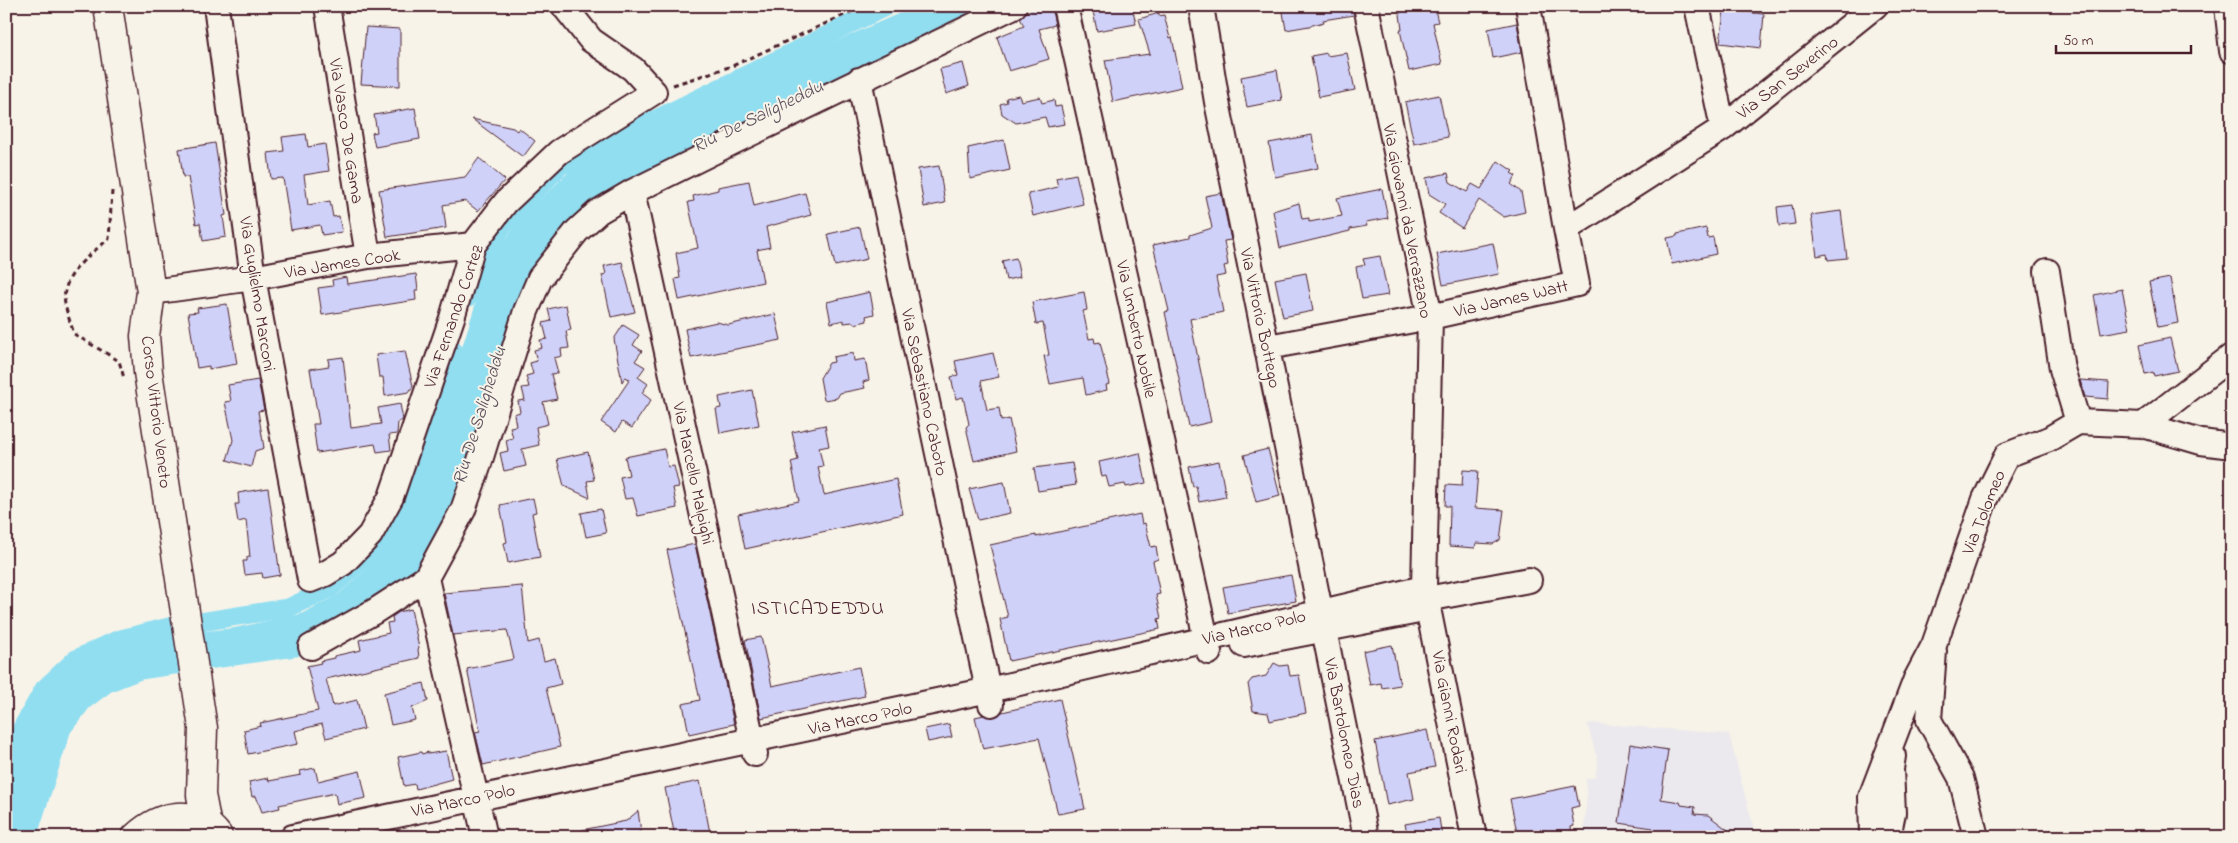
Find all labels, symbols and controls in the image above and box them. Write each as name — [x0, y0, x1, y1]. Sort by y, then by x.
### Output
scale bar — [2056, 22, 2190, 54]
street label: Via San Severino — [1731, 30, 1845, 128]
text: 50 m — [2063, 30, 2094, 52]
street label: Via Vasco De Gama — [321, 56, 369, 206]
water label: Riu De Saligheddu — [688, 74, 829, 162]
street label: Via Giovanni da Verrazzano — [1374, 121, 1438, 321]
street label: Via Guglielmo Marconi — [230, 214, 281, 374]
street label: Via Fernando Cortez — [418, 241, 492, 393]
street label: Via James Cook — [282, 243, 402, 287]
street label: Via Vittorio Bottego — [1230, 245, 1287, 391]
street label: Via Umberto Nobile — [1108, 257, 1163, 402]
street label: Via James Watt — [1451, 274, 1571, 326]
street label: Via Sebastiano Caboto — [892, 305, 953, 478]
street label: Corso Vittorio Veneto — [133, 335, 177, 490]
water label: Riu De Saligheddu — [447, 343, 515, 488]
street label: Via Marcello Malpighi — [663, 399, 720, 547]
street label: Via Tolomeo — [1956, 467, 2014, 560]
district label: ISTICADEDDU — [751, 595, 885, 624]
street label: Via Marco Polo — [1199, 604, 1309, 654]
street label: Via Gianni Rodari — [1423, 648, 1473, 776]
street label: Via Bartolomeo Dias — [1316, 655, 1370, 811]
street label: Via Marco Polo — [805, 696, 915, 744]
street label: Via Marco Polo — [408, 778, 518, 826]

